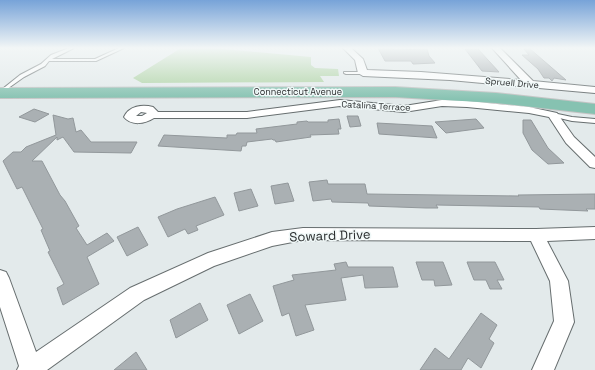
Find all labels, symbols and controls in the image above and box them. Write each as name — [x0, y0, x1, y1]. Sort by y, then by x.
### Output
street label: Spruell Drive — [485, 75, 539, 91]
street label: Connecticut Avenue — [254, 86, 342, 98]
street label: Catalina Terrace — [341, 98, 411, 114]
street label: Soward Drive — [289, 226, 371, 245]

